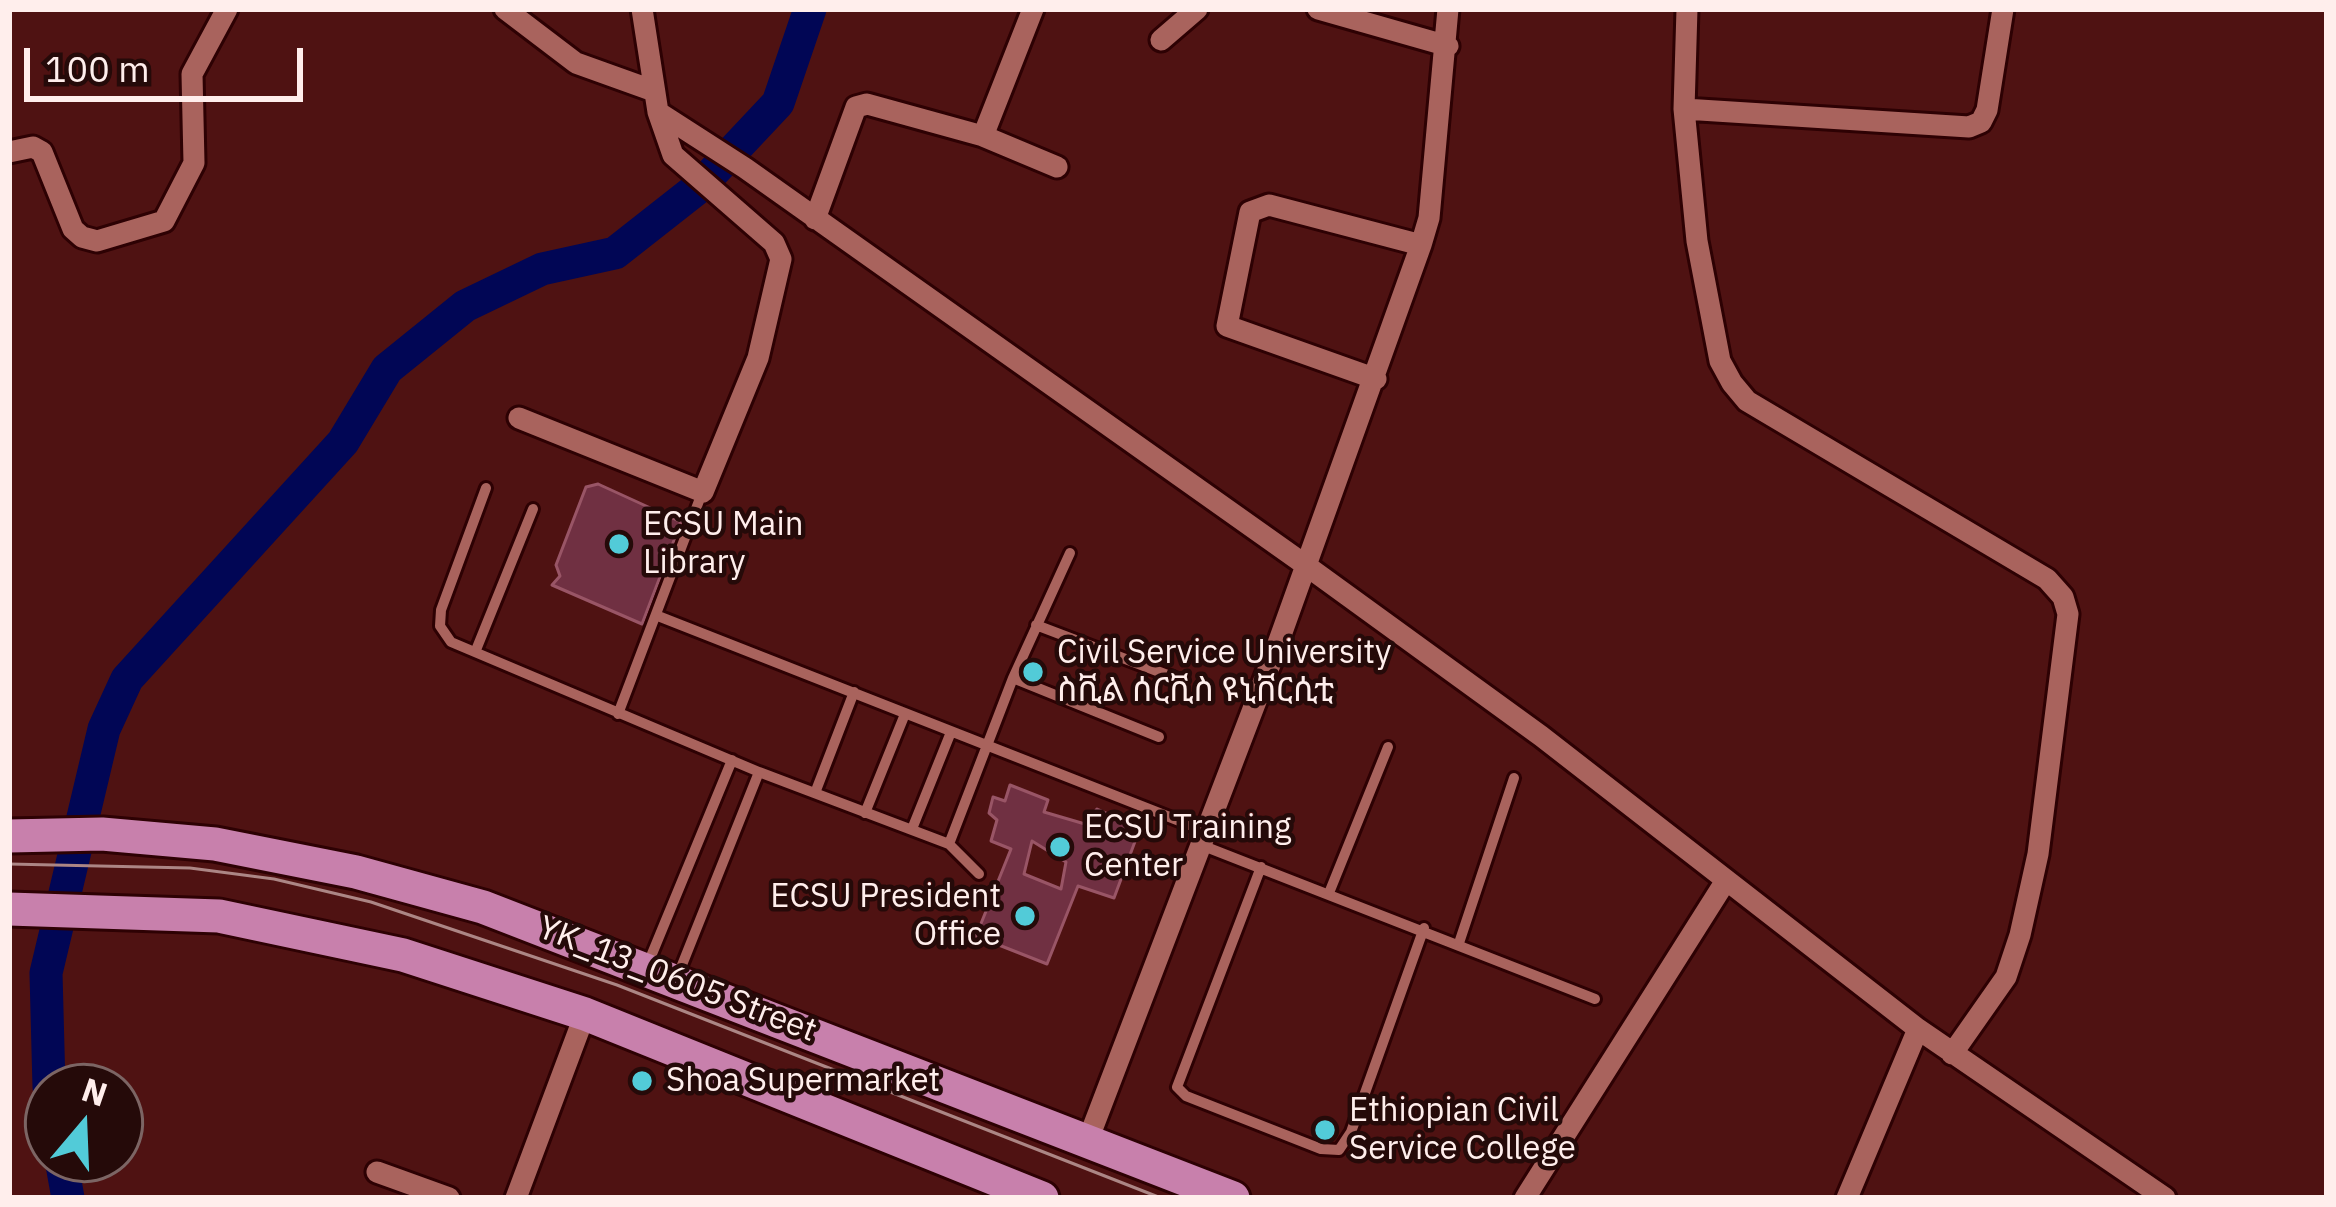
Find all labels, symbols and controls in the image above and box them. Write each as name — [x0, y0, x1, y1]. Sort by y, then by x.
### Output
scale bar — [30, 24, 309, 98]
text: 100 m — [45, 45, 150, 92]
place label: ECSU Main Library — [643, 505, 803, 583]
marker: ECSU Main Library — [606, 531, 632, 557]
place label: Civil Service University ስቪል ሰርቪስ ዩኒቨርሲቲ — [1057, 633, 1391, 711]
marker: Civil Service University ስቪል ሰርቪስ ዩኒቨርሲቲ — [1020, 659, 1046, 685]
place label: ECSU Training Center — [1084, 808, 1291, 886]
marker: ECSU Training Center — [1047, 834, 1073, 860]
place label: ECSU President Office — [770, 877, 1001, 955]
marker: ECSU President Office — [1012, 903, 1038, 929]
street label: YK_13_0605 Street — [532, 909, 822, 1051]
place label: Shoa Supermarket — [666, 1061, 940, 1101]
north arrow — [24, 1063, 144, 1183]
text: N — [77, 1067, 113, 1116]
marker: Shoa Supermarket — [629, 1068, 655, 1094]
place label: Ethiopian Civil Service College — [1349, 1091, 1576, 1169]
marker: Ethiopian Civil Service College — [1312, 1117, 1338, 1143]

